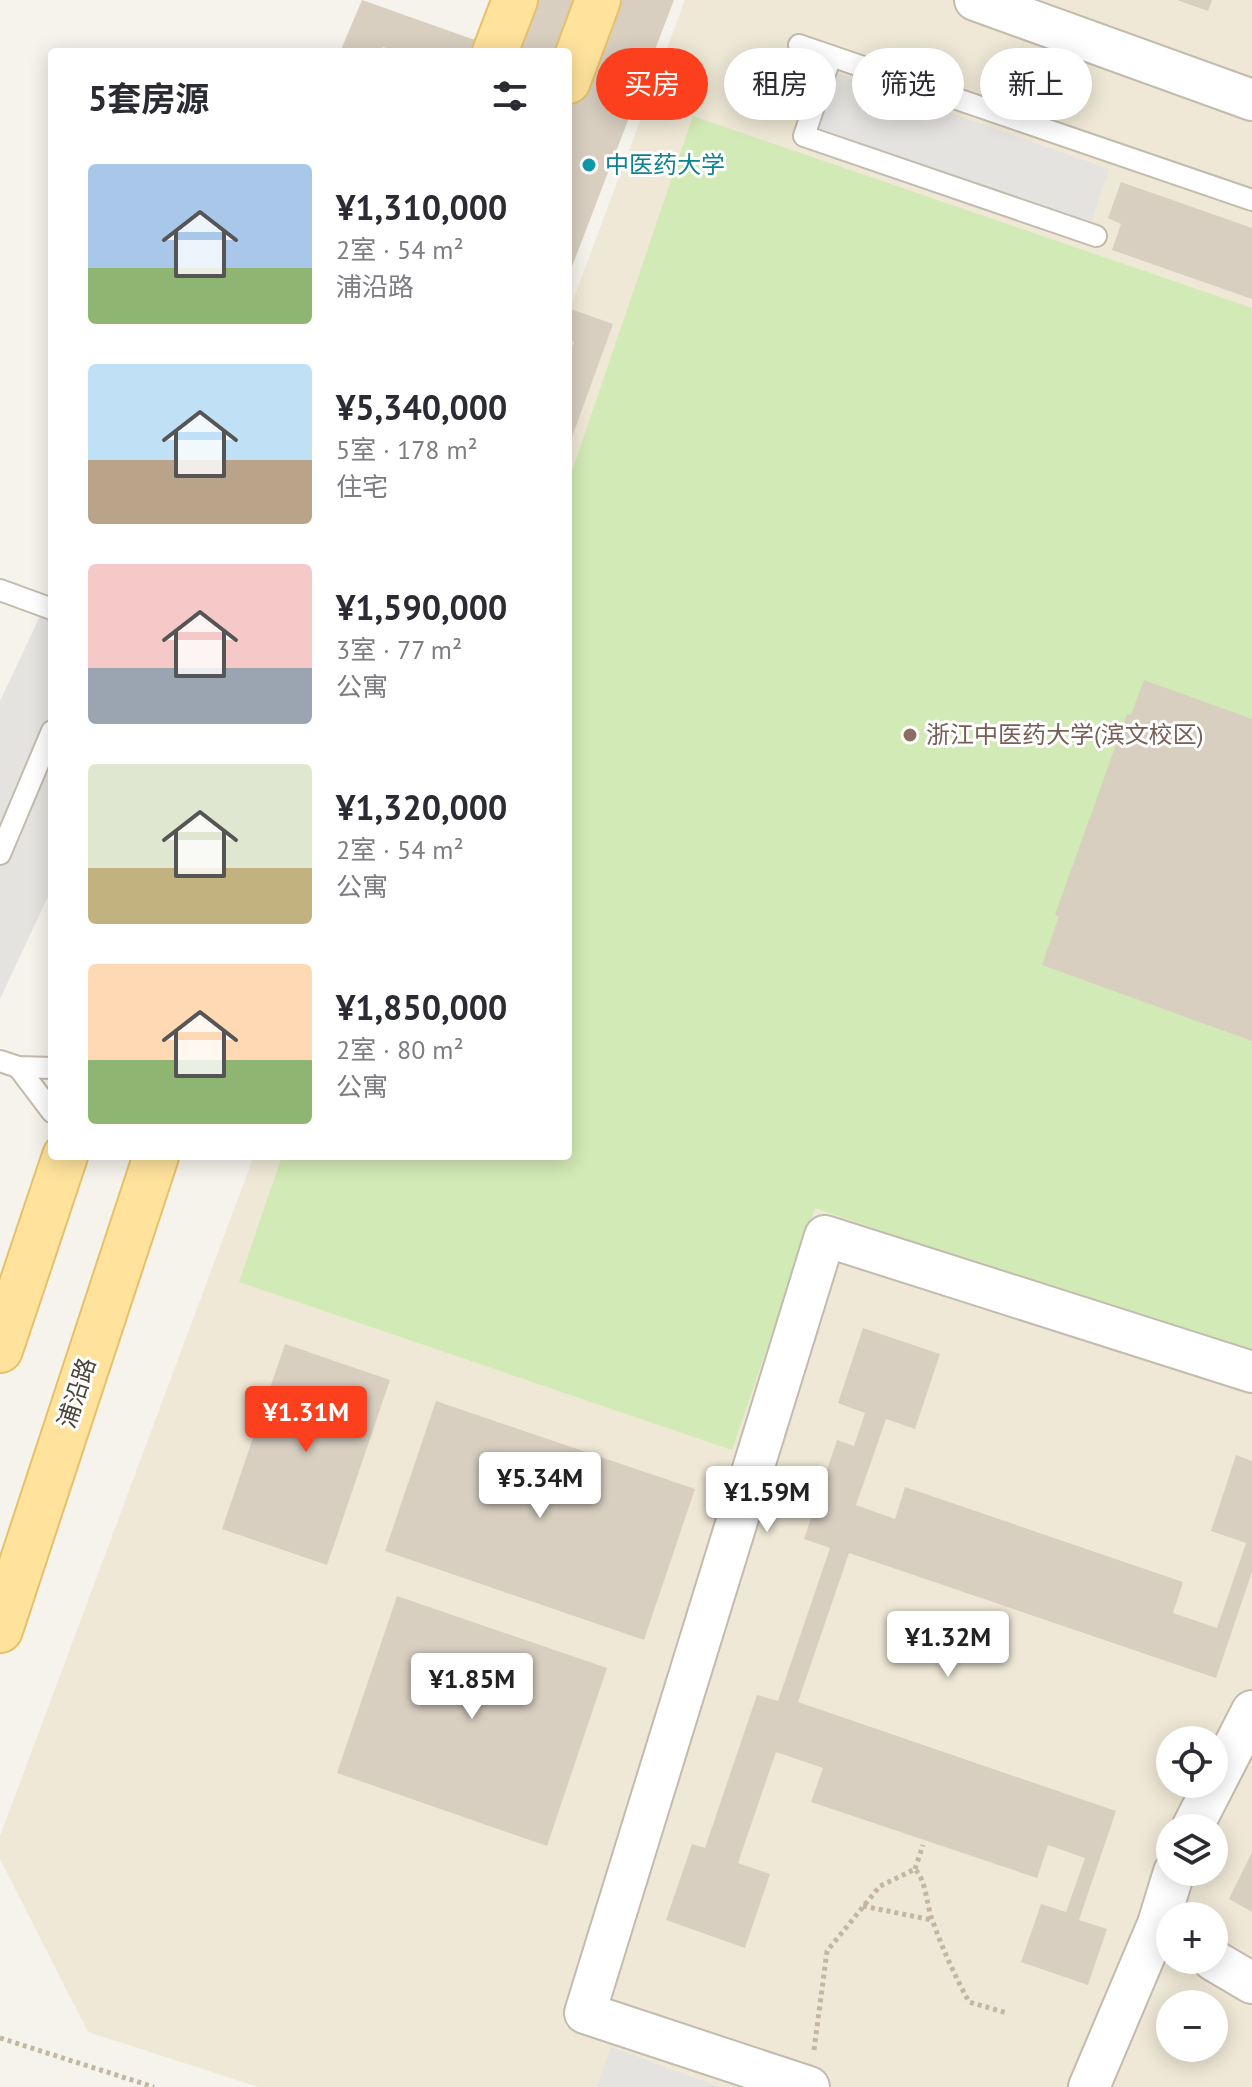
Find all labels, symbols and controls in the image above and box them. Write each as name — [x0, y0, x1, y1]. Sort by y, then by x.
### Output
chip: 买房 — [596, 48, 708, 120]
chip: 租房 — [724, 48, 836, 120]
chip: 筛选 — [852, 48, 964, 120]
chip: 新上 — [980, 48, 1092, 120]
icon: filters — [488, 74, 532, 118]
text: 5套房源 — [88, 76, 209, 120]
place label: 中医药大学 — [605, 149, 725, 180]
marker: 中医药大学 — [580, 156, 598, 174]
text: ¥1,310,000 — [336, 185, 507, 229]
icon: home — [152, 196, 248, 292]
text: 2室 · 54 m² — [336, 233, 464, 266]
text: 浦沿路 — [336, 270, 414, 303]
text: ¥5,340,000 — [336, 385, 507, 429]
icon: home — [152, 396, 248, 492]
text: 5室 · 178 m² — [336, 433, 478, 466]
text: 住宅 — [336, 470, 388, 503]
text: ¥1,590,000 — [336, 585, 507, 629]
icon: home — [152, 596, 248, 692]
text: 3室 · 77 m² — [336, 633, 462, 666]
text: 公寓 — [336, 670, 388, 703]
place label: 浙江中医药大学(滨文校区) — [926, 719, 1203, 750]
marker: 浙江中医药大学(滨文校区) — [901, 726, 919, 744]
text: ¥1,320,000 — [336, 785, 507, 829]
icon: home — [152, 796, 248, 892]
text: 2室 · 54 m² — [336, 833, 464, 866]
text: 公寓 — [336, 870, 388, 903]
text: ¥1,850,000 — [336, 985, 507, 1029]
icon: home — [152, 996, 248, 1092]
text: 2室 · 80 m² — [336, 1033, 464, 1066]
text: 公寓 — [336, 1070, 388, 1103]
street label: 浦沿路 — [51, 1354, 102, 1432]
pin: ¥1.31M — [241, 1386, 371, 1454]
text: ¥1.31M — [263, 1395, 349, 1428]
pin: ¥5.34M — [475, 1452, 605, 1520]
text: ¥5.34M — [497, 1461, 583, 1494]
pin: ¥1.59M — [702, 1466, 832, 1534]
text: ¥1.59M — [724, 1475, 810, 1508]
pin: ¥1.32M — [883, 1611, 1013, 1679]
text: ¥1.32M — [905, 1620, 991, 1653]
pin: ¥1.85M — [407, 1653, 537, 1721]
text: ¥1.85M — [429, 1662, 515, 1695]
map controls — [1156, 1726, 1228, 2062]
button: locate — [1156, 1726, 1228, 1798]
button: layers — [1156, 1814, 1228, 1886]
button: + — [1156, 1902, 1228, 1974]
button: − — [1156, 1990, 1228, 2062]

